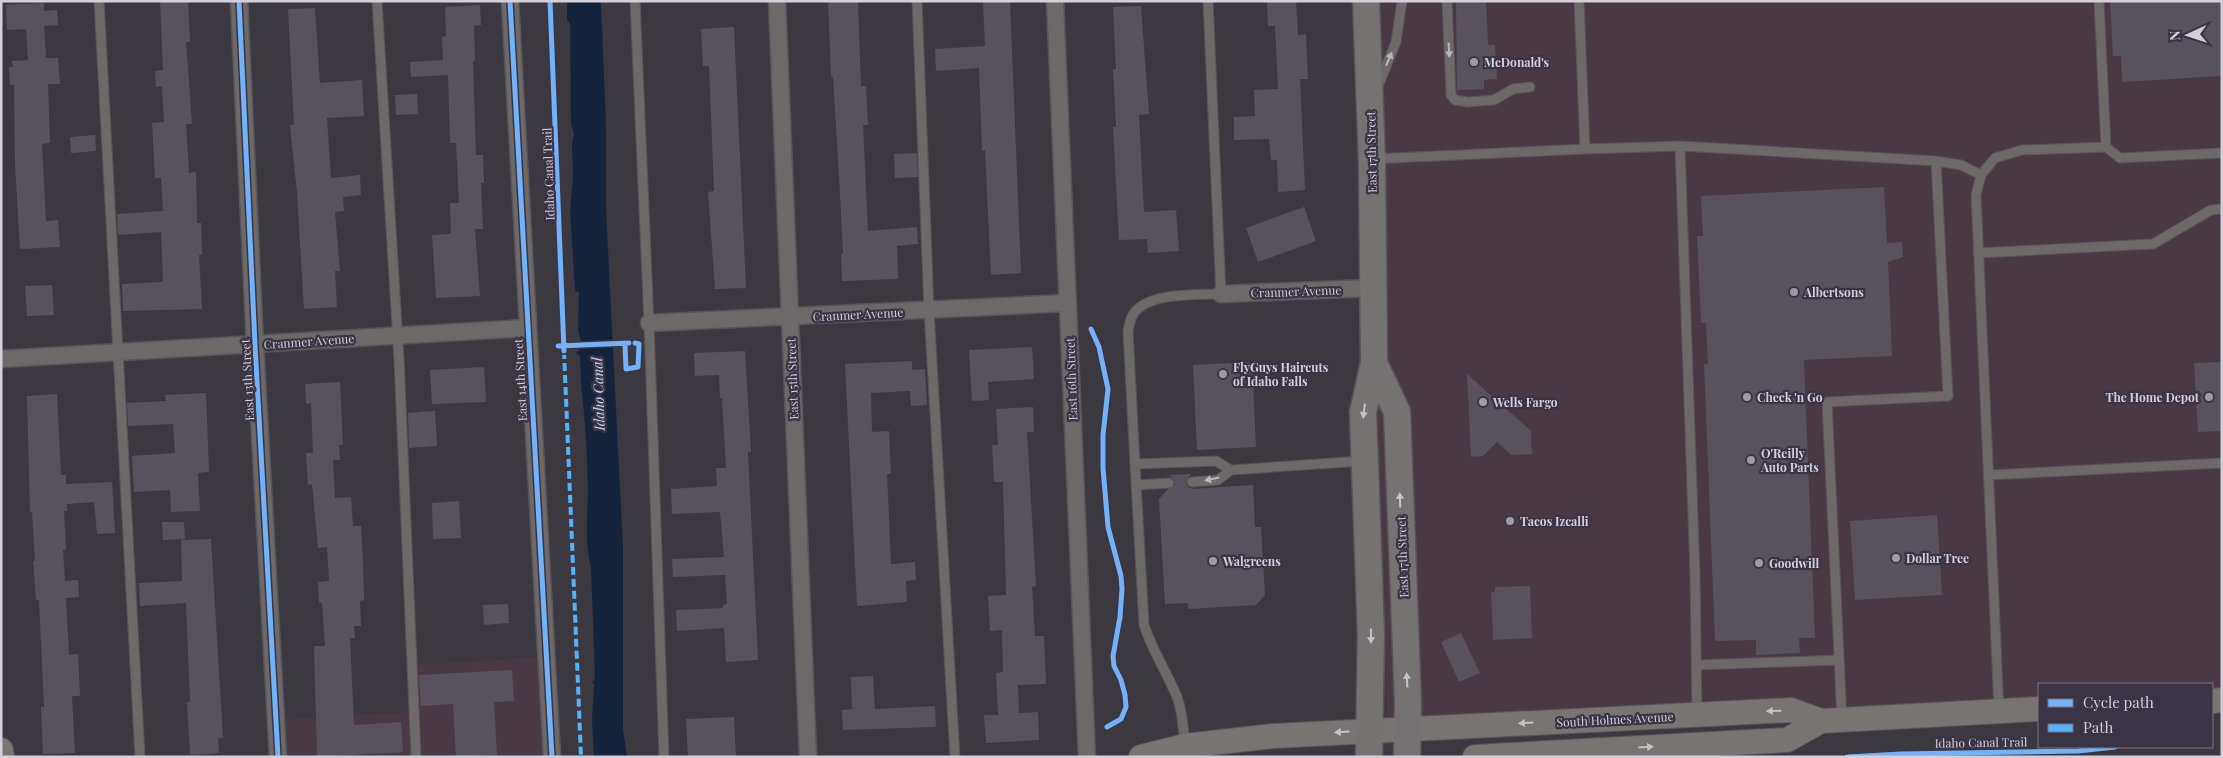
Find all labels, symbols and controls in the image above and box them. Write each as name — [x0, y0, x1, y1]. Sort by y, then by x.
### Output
north arrow — [2163, 10, 2213, 60]
text: N — [2165, 30, 2184, 41]
one-way arrow — [1446, 42, 1454, 58]
one-way arrow — [1385, 51, 1393, 66]
place label: McDonald's — [1484, 54, 1550, 70]
marker: McDonald's — [1468, 56, 1480, 68]
street label: East 17th Street — [1362, 110, 1380, 193]
street label: Idaho Canal Trail — [538, 127, 558, 221]
street label: Cranmer Avenue — [1250, 281, 1342, 301]
place label: Albertsons — [1803, 284, 1864, 300]
marker: Albertsons — [1788, 286, 1800, 298]
street label: Cranmer Avenue — [812, 304, 904, 324]
street label: Cranmer Avenue — [263, 330, 355, 352]
street label: East 15th Street — [783, 337, 801, 420]
street label: East 16th Street — [1062, 337, 1080, 421]
street label: East 13th Street — [237, 338, 257, 421]
street label: East 14th Street — [510, 338, 530, 422]
water label: Idaho Canal — [587, 356, 609, 432]
place label: FlyGuys Haircuts of Idaho Falls — [1233, 359, 1329, 389]
marker: FlyGuys Haircuts of Idaho Falls — [1217, 368, 1229, 380]
place label: Check 'n Go — [1757, 389, 1823, 405]
place label: The Home Depot — [2105, 389, 2200, 405]
marker: Check 'n Go — [1741, 391, 1753, 403]
marker: The Home Depot — [2203, 391, 2215, 403]
place label: Wells Fargo — [1492, 394, 1558, 410]
marker: Wells Fargo — [1477, 396, 1489, 408]
one-way arrow — [1360, 403, 1368, 419]
place label: O'Reilly Auto Parts — [1760, 445, 1819, 475]
marker: O'Reilly Auto Parts — [1745, 454, 1757, 466]
one-way arrow — [1205, 475, 1220, 483]
one-way arrow — [1396, 491, 1404, 507]
place label: Tacos Izcalli — [1520, 513, 1589, 529]
street label: East 17th Street — [1393, 515, 1411, 598]
marker: Tacos Izcalli — [1504, 515, 1516, 527]
place label: Dollar Tree — [1906, 550, 1969, 566]
marker: Dollar Tree — [1890, 552, 1902, 564]
place label: Walgreens — [1222, 553, 1281, 569]
marker: Walgreens — [1207, 555, 1219, 567]
place label: Goodwill — [1769, 555, 1820, 571]
marker: Goodwill — [1753, 557, 1765, 569]
one-way arrow — [1367, 628, 1375, 644]
one-way arrow — [1403, 671, 1411, 687]
legend — [2038, 683, 2213, 748]
text: Cycle path — [2083, 692, 2154, 712]
street label: South Holmes Avenue — [1556, 708, 1674, 730]
one-way arrow — [1766, 708, 1782, 716]
text: Path — [2083, 717, 2113, 737]
one-way arrow — [1518, 720, 1534, 728]
one-way arrow — [1334, 729, 1350, 737]
street label: Idaho Canal Trail — [1935, 733, 2028, 751]
one-way arrow — [1639, 743, 1655, 751]

